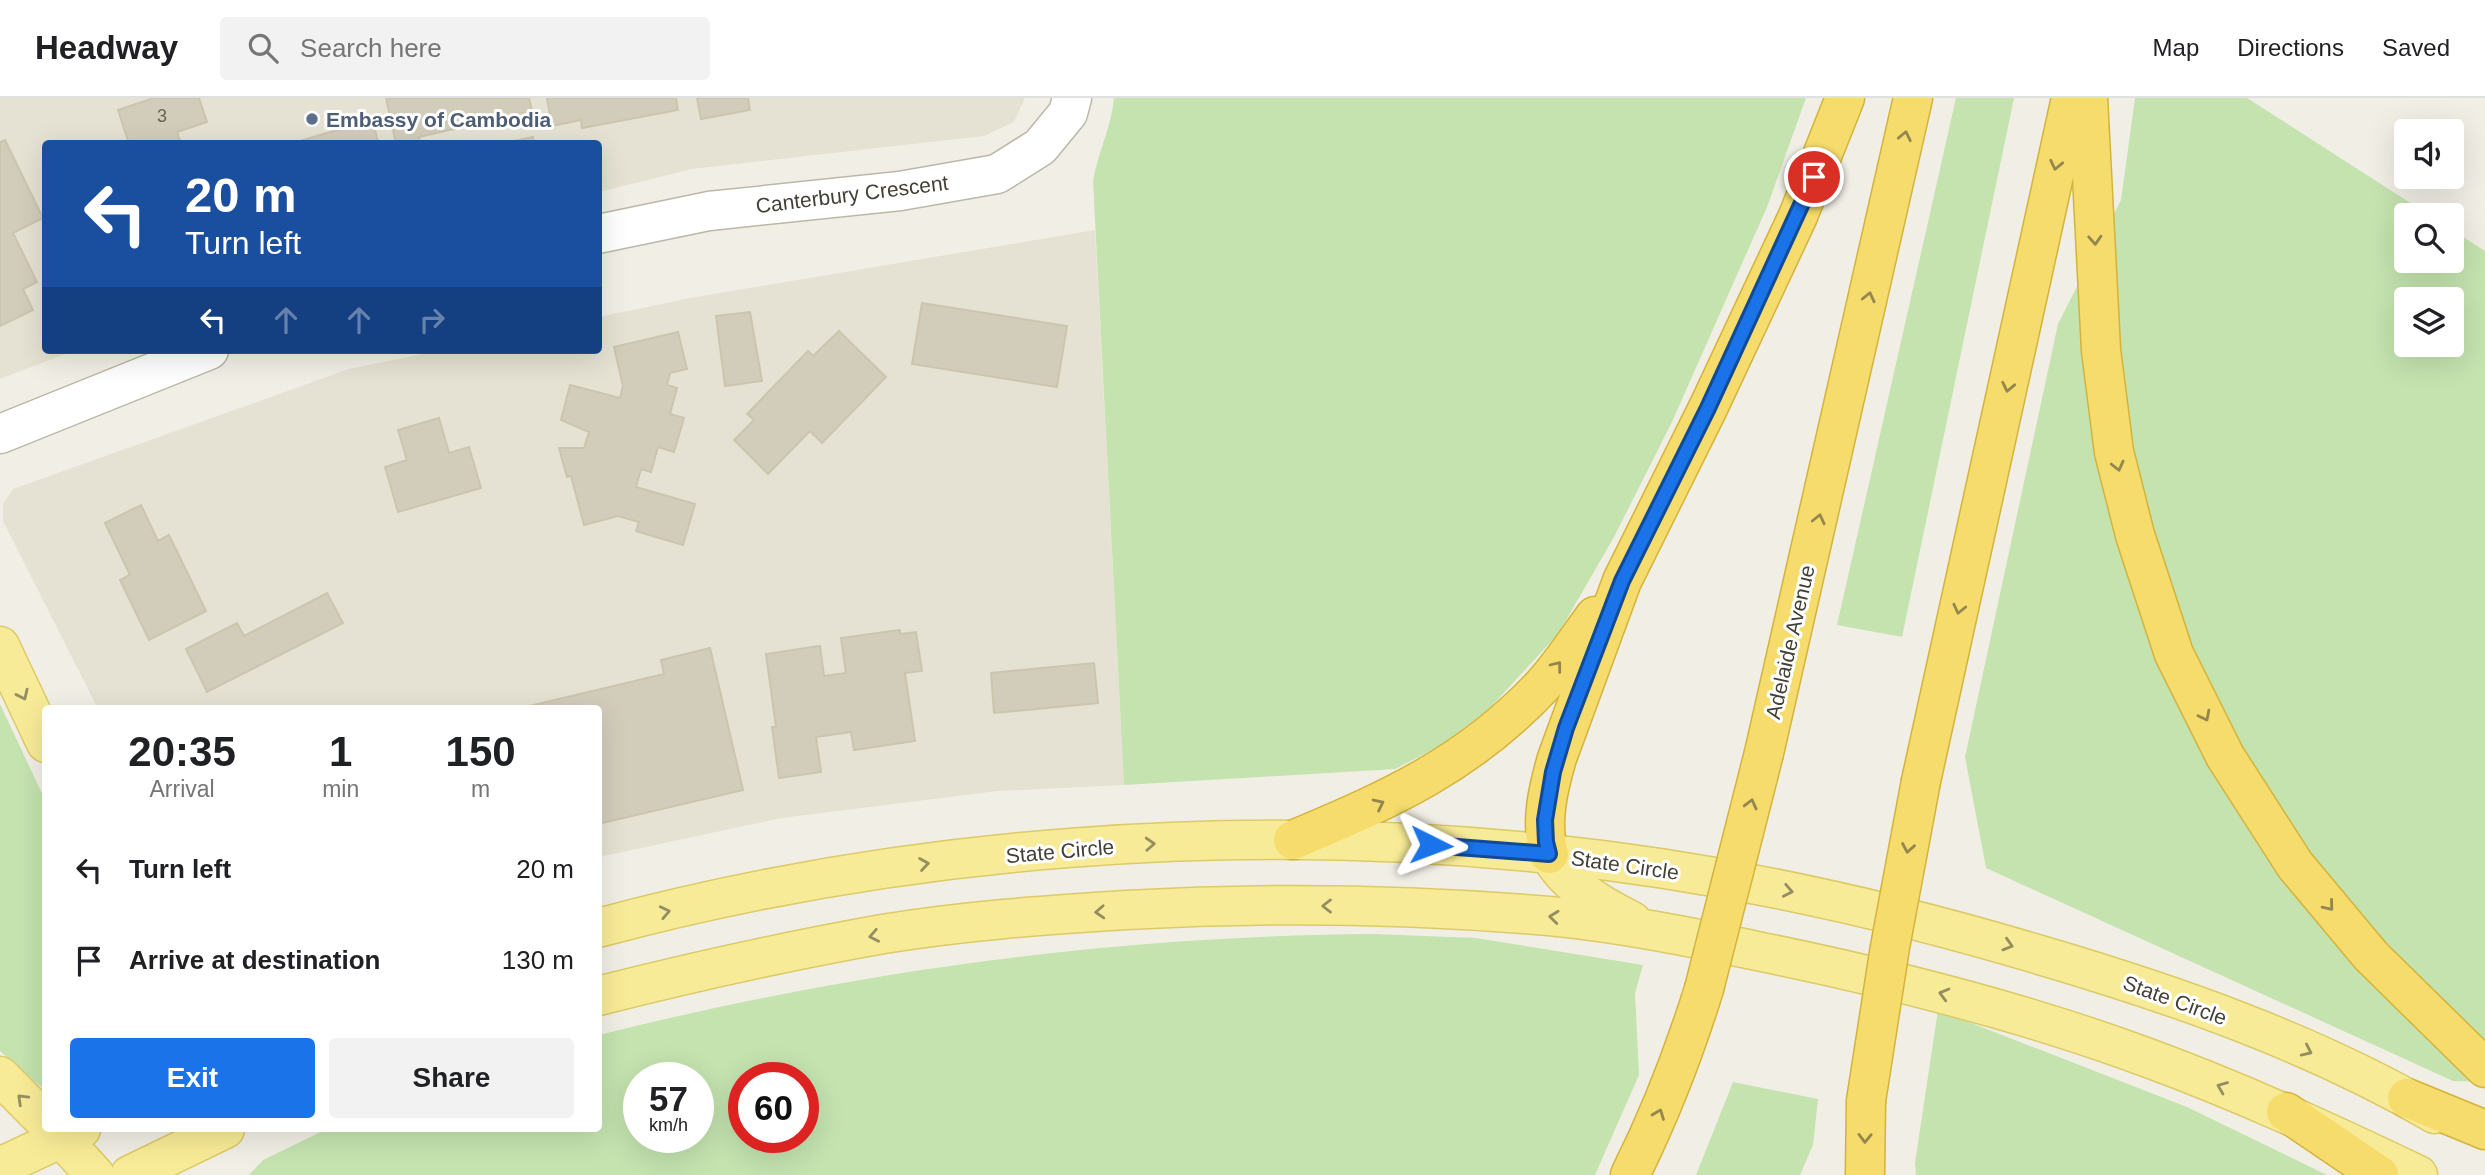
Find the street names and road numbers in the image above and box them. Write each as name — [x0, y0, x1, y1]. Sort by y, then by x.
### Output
street label: Canterbury Crescent — [754, 171, 950, 217]
street label: Adelaide Avenue — [1761, 563, 1819, 721]
street label: State Circle — [1005, 835, 1115, 867]
street label: State Circle — [1570, 846, 1680, 884]
street label: State Circle — [2120, 971, 2230, 1029]

